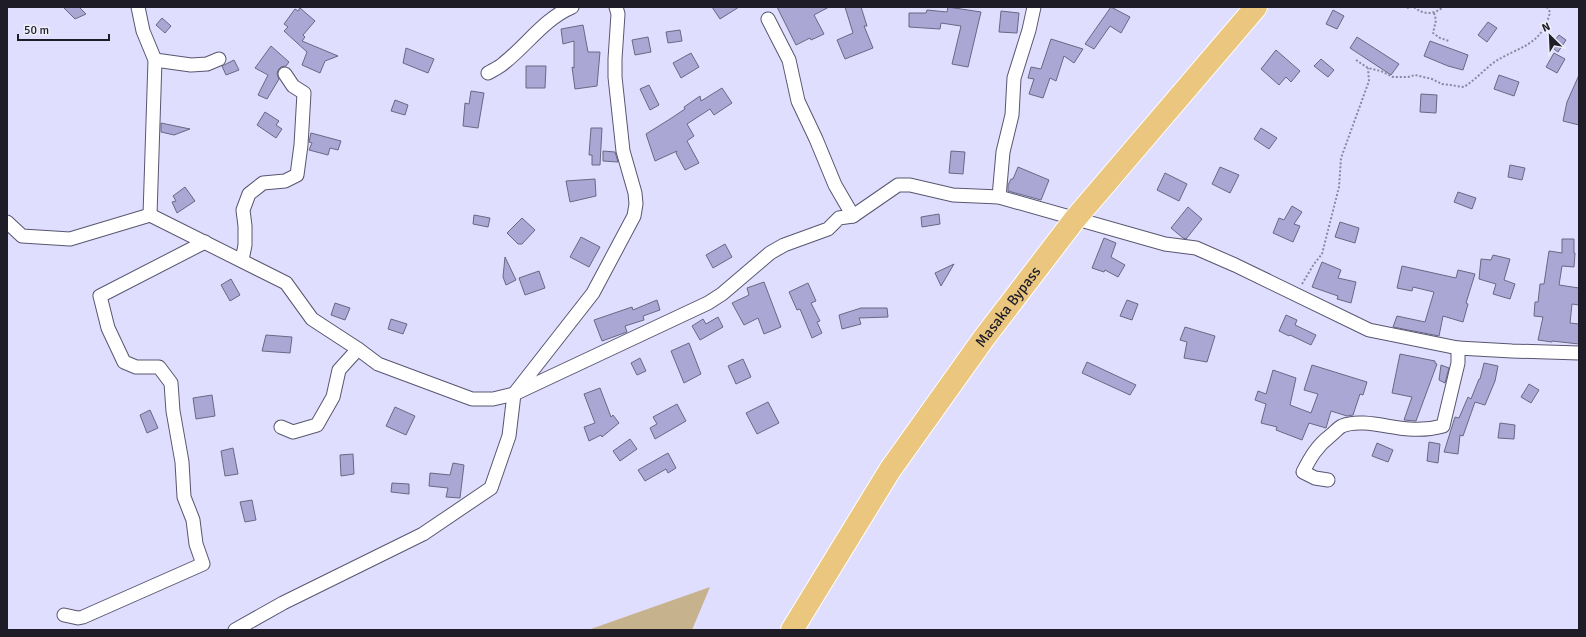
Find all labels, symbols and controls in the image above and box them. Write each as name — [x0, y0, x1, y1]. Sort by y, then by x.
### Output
scale bar — [18, 16, 109, 42]
north arrow — [1530, 16, 1570, 56]
text: N — [1540, 20, 1552, 35]
text: 50 m — [24, 23, 49, 38]
street label: Masaka Bypass — [971, 262, 1045, 351]

